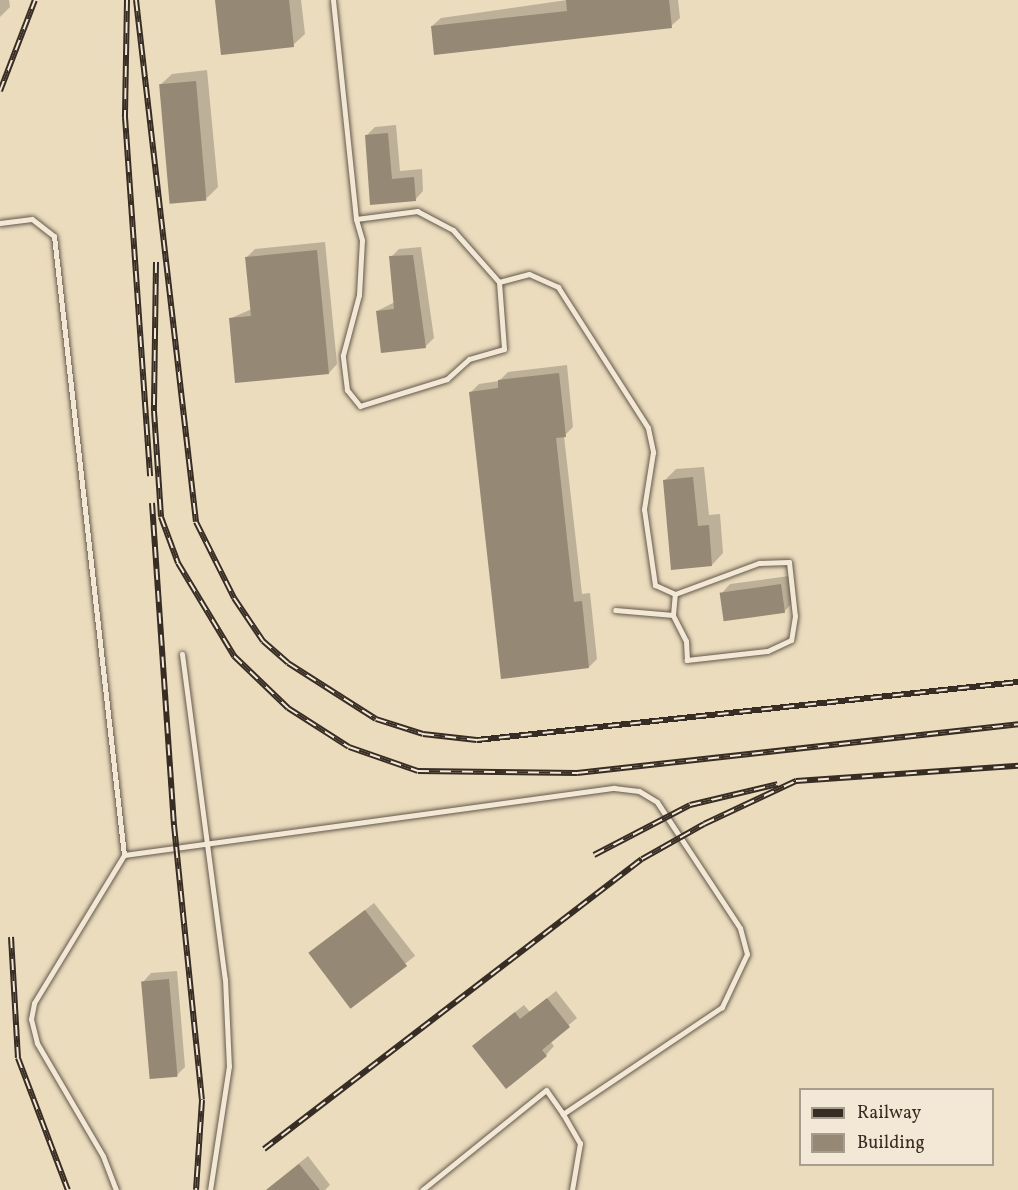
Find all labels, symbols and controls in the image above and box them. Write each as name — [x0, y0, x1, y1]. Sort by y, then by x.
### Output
legend — [799, 1088, 994, 1166]
text: Railway — [857, 1101, 921, 1126]
text: Building — [857, 1131, 925, 1156]

